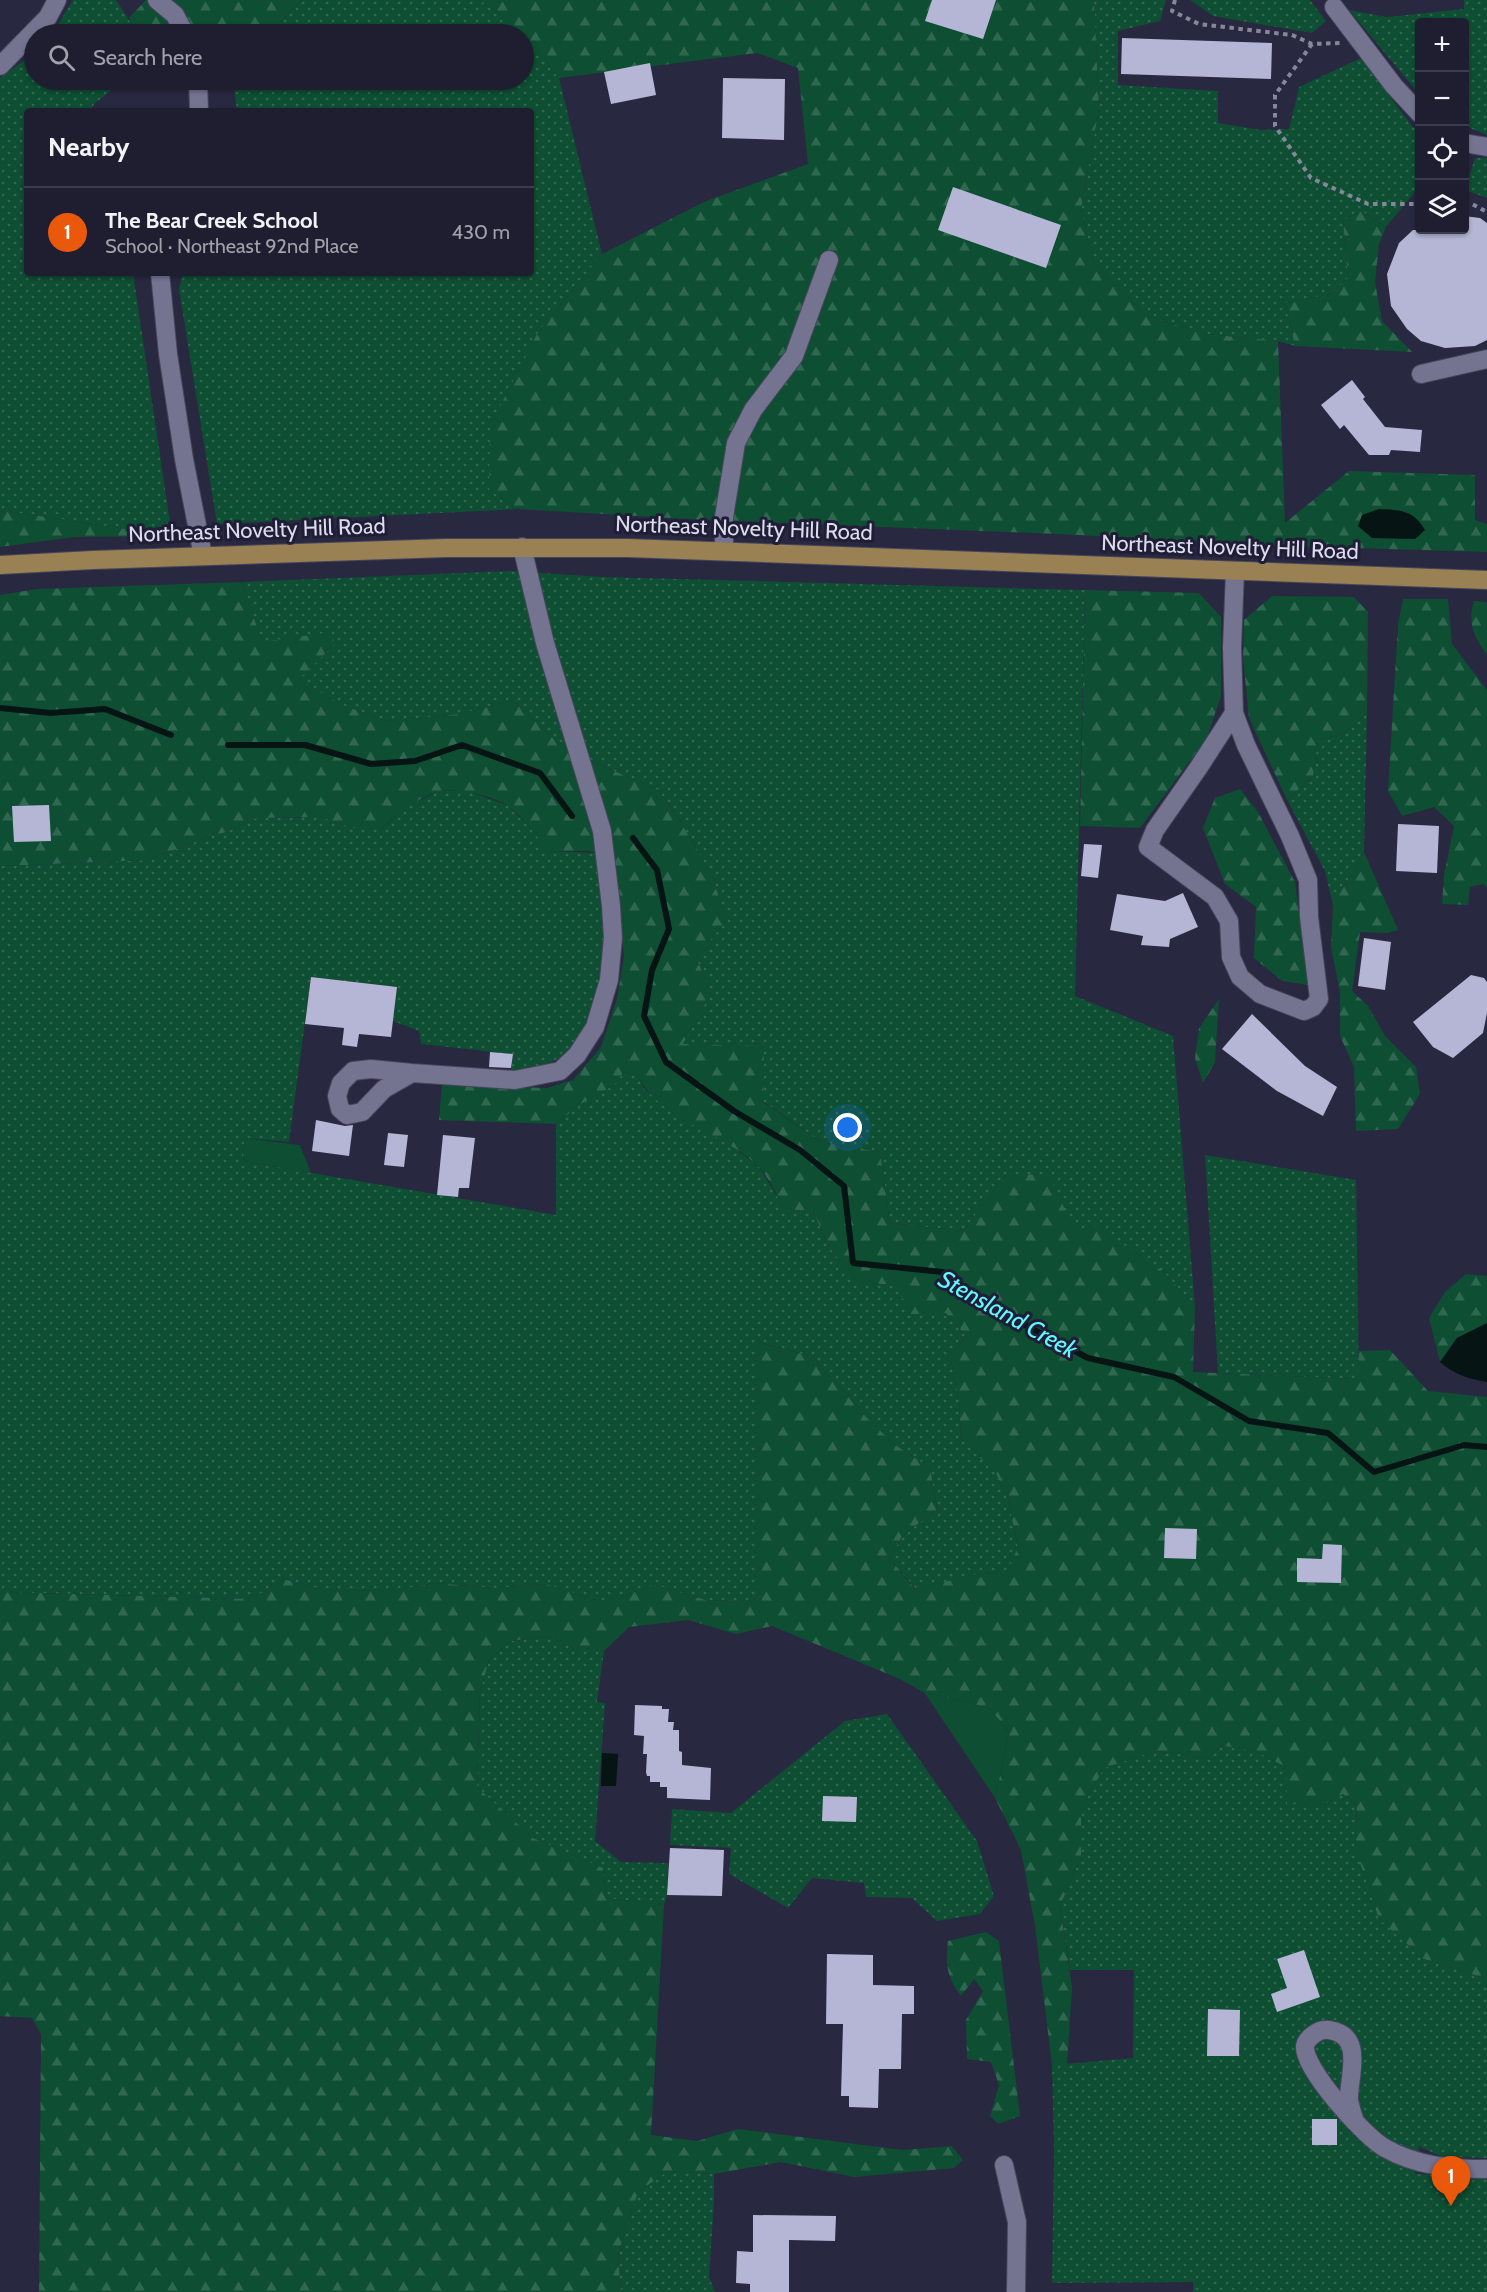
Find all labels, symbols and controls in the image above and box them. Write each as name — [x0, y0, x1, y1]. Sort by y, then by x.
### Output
map controls — [1415, 18, 1469, 234]
button: + — [1415, 18, 1469, 72]
search box — [24, 24, 534, 90]
icon: search — [45, 41, 78, 74]
text: Search here — [93, 44, 202, 71]
button: − — [1415, 72, 1469, 126]
button: locate — [1415, 126, 1469, 180]
text: Nearby — [48, 131, 129, 163]
button: layers — [1415, 180, 1469, 234]
text: The Bear Creek School — [105, 207, 318, 234]
text: 1 — [64, 220, 71, 244]
text: 430 m — [452, 220, 510, 244]
text: School · Northeast 92nd Place — [105, 234, 359, 258]
street label: Northeast Novelty Hill Road — [615, 510, 873, 546]
street label: Northeast Novelty Hill Road — [128, 512, 386, 548]
street label: Northeast Novelty Hill Road — [1101, 529, 1359, 565]
your location — [833, 1113, 862, 1142]
water label: Stensland Creek — [934, 1264, 1083, 1364]
pin: 1 — [1432, 2156, 1470, 2206]

